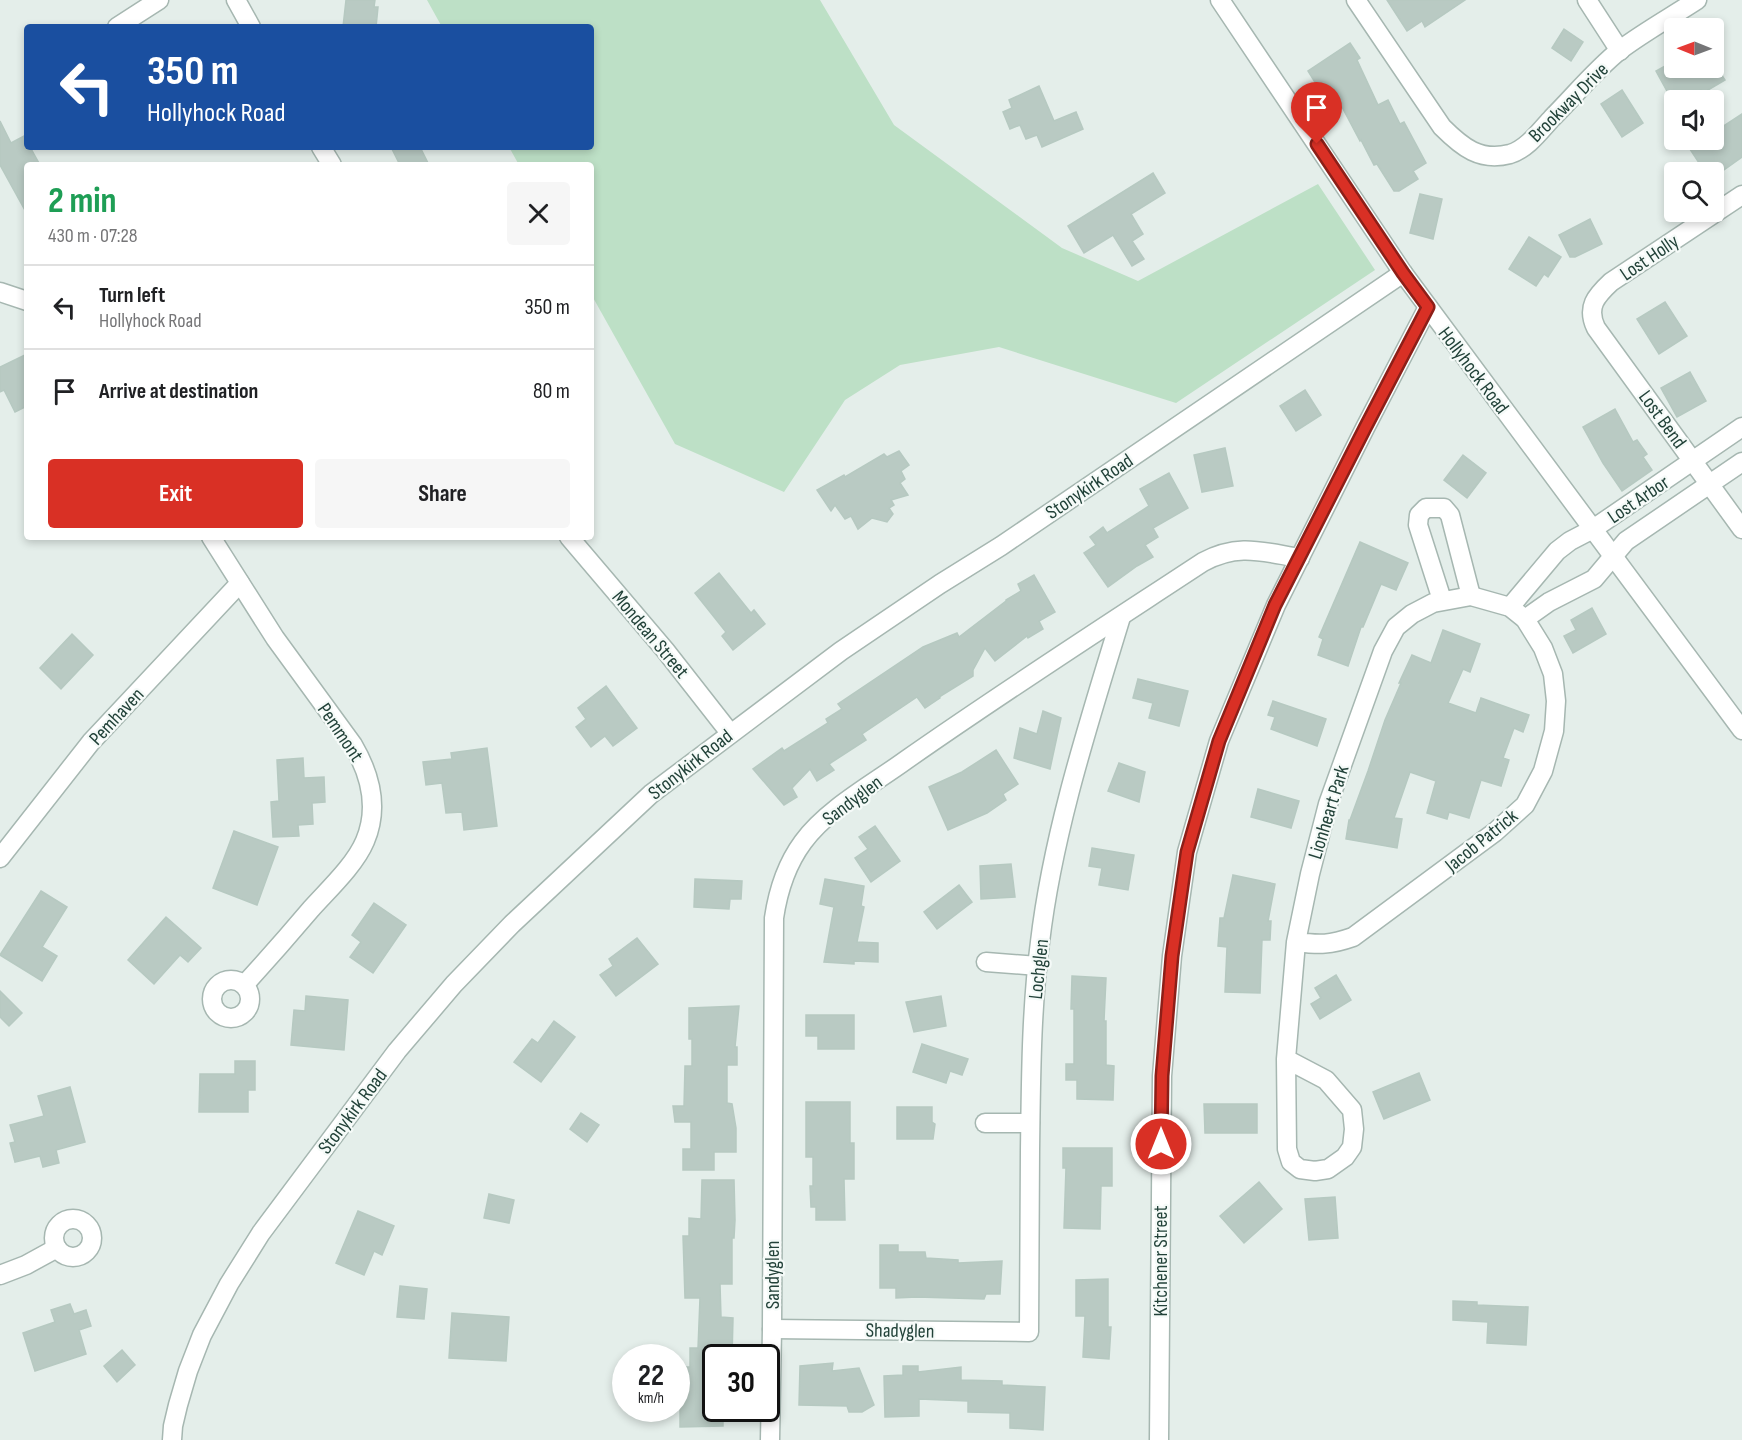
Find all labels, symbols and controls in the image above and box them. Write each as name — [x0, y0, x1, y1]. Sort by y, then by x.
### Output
north arrow — [1664, 18, 1724, 78]
map controls — [1664, 18, 1724, 222]
text: 350 m — [147, 46, 239, 97]
icon: left — [48, 48, 126, 126]
street label: Brookway Drive — [1524, 58, 1614, 148]
pin — [1291, 82, 1342, 144]
button: sound — [1664, 90, 1724, 150]
icon: arrive — [1300, 91, 1333, 124]
text: Hollyhock Road — [147, 97, 286, 129]
button: search — [1664, 162, 1724, 222]
text: 2 min — [48, 180, 117, 223]
button: close — [507, 182, 570, 245]
text: 430 m · 07:28 — [48, 224, 138, 248]
street label: Lost Holly — [1616, 229, 1684, 286]
text: Turn left — [99, 282, 165, 309]
icon: left — [48, 291, 81, 324]
text: 350 m — [525, 294, 570, 321]
text: Hollyhock Road — [99, 309, 202, 333]
street label: Hollyhock Road — [1433, 322, 1514, 419]
icon: arrive — [48, 375, 81, 408]
text: Arrive at destination — [99, 378, 258, 405]
text: 80 m — [533, 378, 570, 405]
street label: Lost Bend — [1633, 386, 1691, 453]
street label: Stonykirk Road — [1041, 449, 1138, 525]
button: Exit — [48, 459, 303, 528]
button: Share — [315, 459, 570, 528]
street label: Lost Arbor — [1603, 470, 1674, 529]
street label: Mondean Street — [607, 586, 694, 683]
street label: Pemhaven — [84, 683, 149, 750]
street label: Pemmont — [312, 699, 368, 766]
street label: Stonykirk Road — [644, 724, 738, 805]
street label: Lionheart Park — [1303, 762, 1355, 862]
street label: Sandyglen — [818, 771, 887, 831]
street label: Jacob Patrick — [1440, 804, 1523, 878]
street label: Lochglen — [1024, 938, 1054, 1000]
street label: Stonykirk Road — [313, 1064, 393, 1159]
position arrow — [1129, 1112, 1193, 1176]
street label: Kitchener Street — [1149, 1205, 1173, 1317]
street label: Sandyglen — [761, 1241, 785, 1309]
street label: Shadyglen — [865, 1318, 935, 1344]
speed limit sign: 30 — [702, 1344, 780, 1422]
text: 22 — [638, 1358, 664, 1394]
text: km/h — [638, 1389, 664, 1408]

